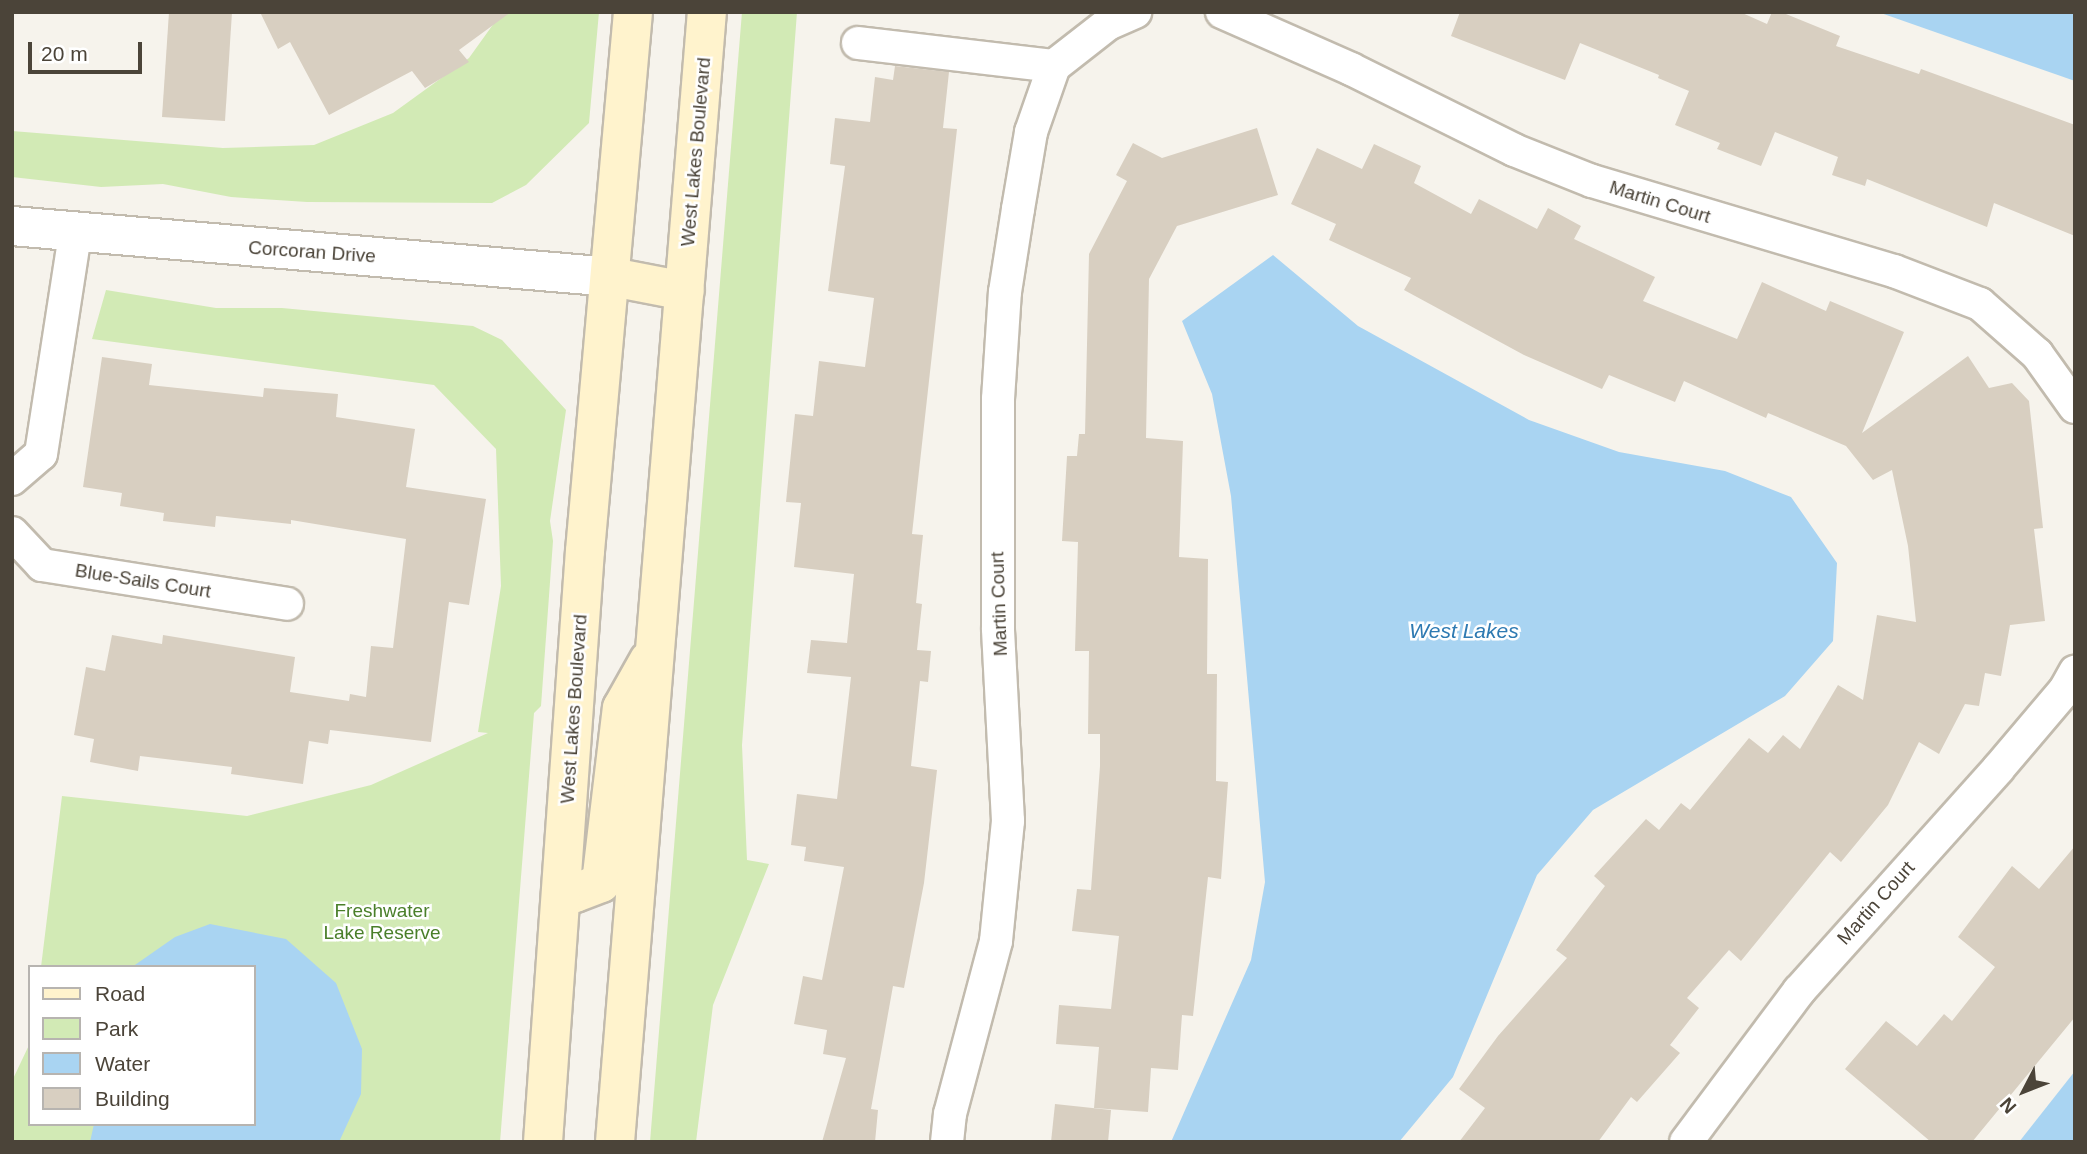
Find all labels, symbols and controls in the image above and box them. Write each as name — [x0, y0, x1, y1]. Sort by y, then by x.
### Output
scale bar — [32, 28, 145, 72]
text: 20 m — [41, 42, 88, 65]
street label: West Lakes Boulevard — [676, 56, 716, 248]
street label: Martin Court — [1607, 176, 1713, 228]
street label: Corcoran Drive — [247, 236, 377, 268]
street label: Martin Court — [986, 551, 1012, 657]
street label: Blue-Sails Court — [73, 559, 213, 603]
street label: West Lakes Boulevard — [556, 614, 592, 804]
water label: West Lakes — [1409, 618, 1519, 644]
street label: Martin Court — [1833, 857, 1919, 949]
park label: Freshwater Lake Reserve — [323, 900, 441, 944]
legend — [28, 965, 256, 1126]
text: Road — [95, 982, 145, 1005]
text: Park — [95, 1017, 138, 1040]
text: Water — [95, 1052, 150, 1075]
north arrow — [1989, 1056, 2059, 1126]
text: Building — [95, 1087, 170, 1110]
text: N — [1996, 1093, 2020, 1118]

